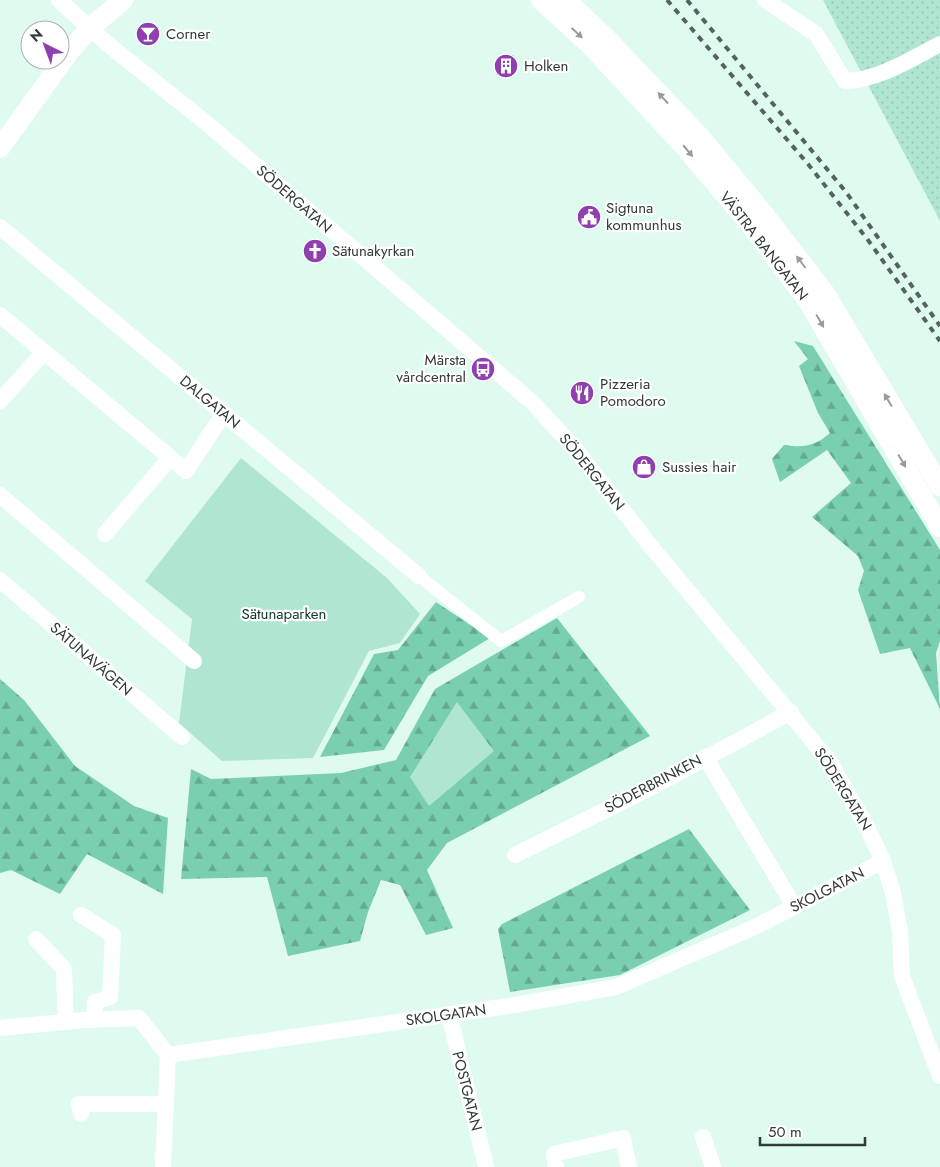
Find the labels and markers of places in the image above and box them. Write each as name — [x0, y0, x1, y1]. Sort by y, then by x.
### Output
bar icon: Corner — [135, 21, 161, 47]
place label: Corner — [166, 23, 211, 45]
building icon: Holken — [493, 53, 519, 79]
place label: Holken — [524, 55, 568, 77]
place label: Sigtuna kommunhus — [606, 197, 682, 236]
public building icon: Sigtuna kommunhus — [576, 204, 602, 230]
church icon: Sätunakyrkan — [302, 238, 328, 264]
place label: Sätunakyrkan — [332, 240, 414, 262]
place label: Märsta vårdcentral — [396, 349, 466, 388]
bus stop icon: Märsta vårdcentral — [470, 356, 496, 382]
place label: Pizzeria Pomodoro — [600, 373, 666, 412]
restaurant icon: Pizzeria Pomodoro — [569, 380, 595, 406]
shop icon: Sussies hair — [631, 454, 657, 480]
place label: Sussies hair — [662, 456, 737, 478]

